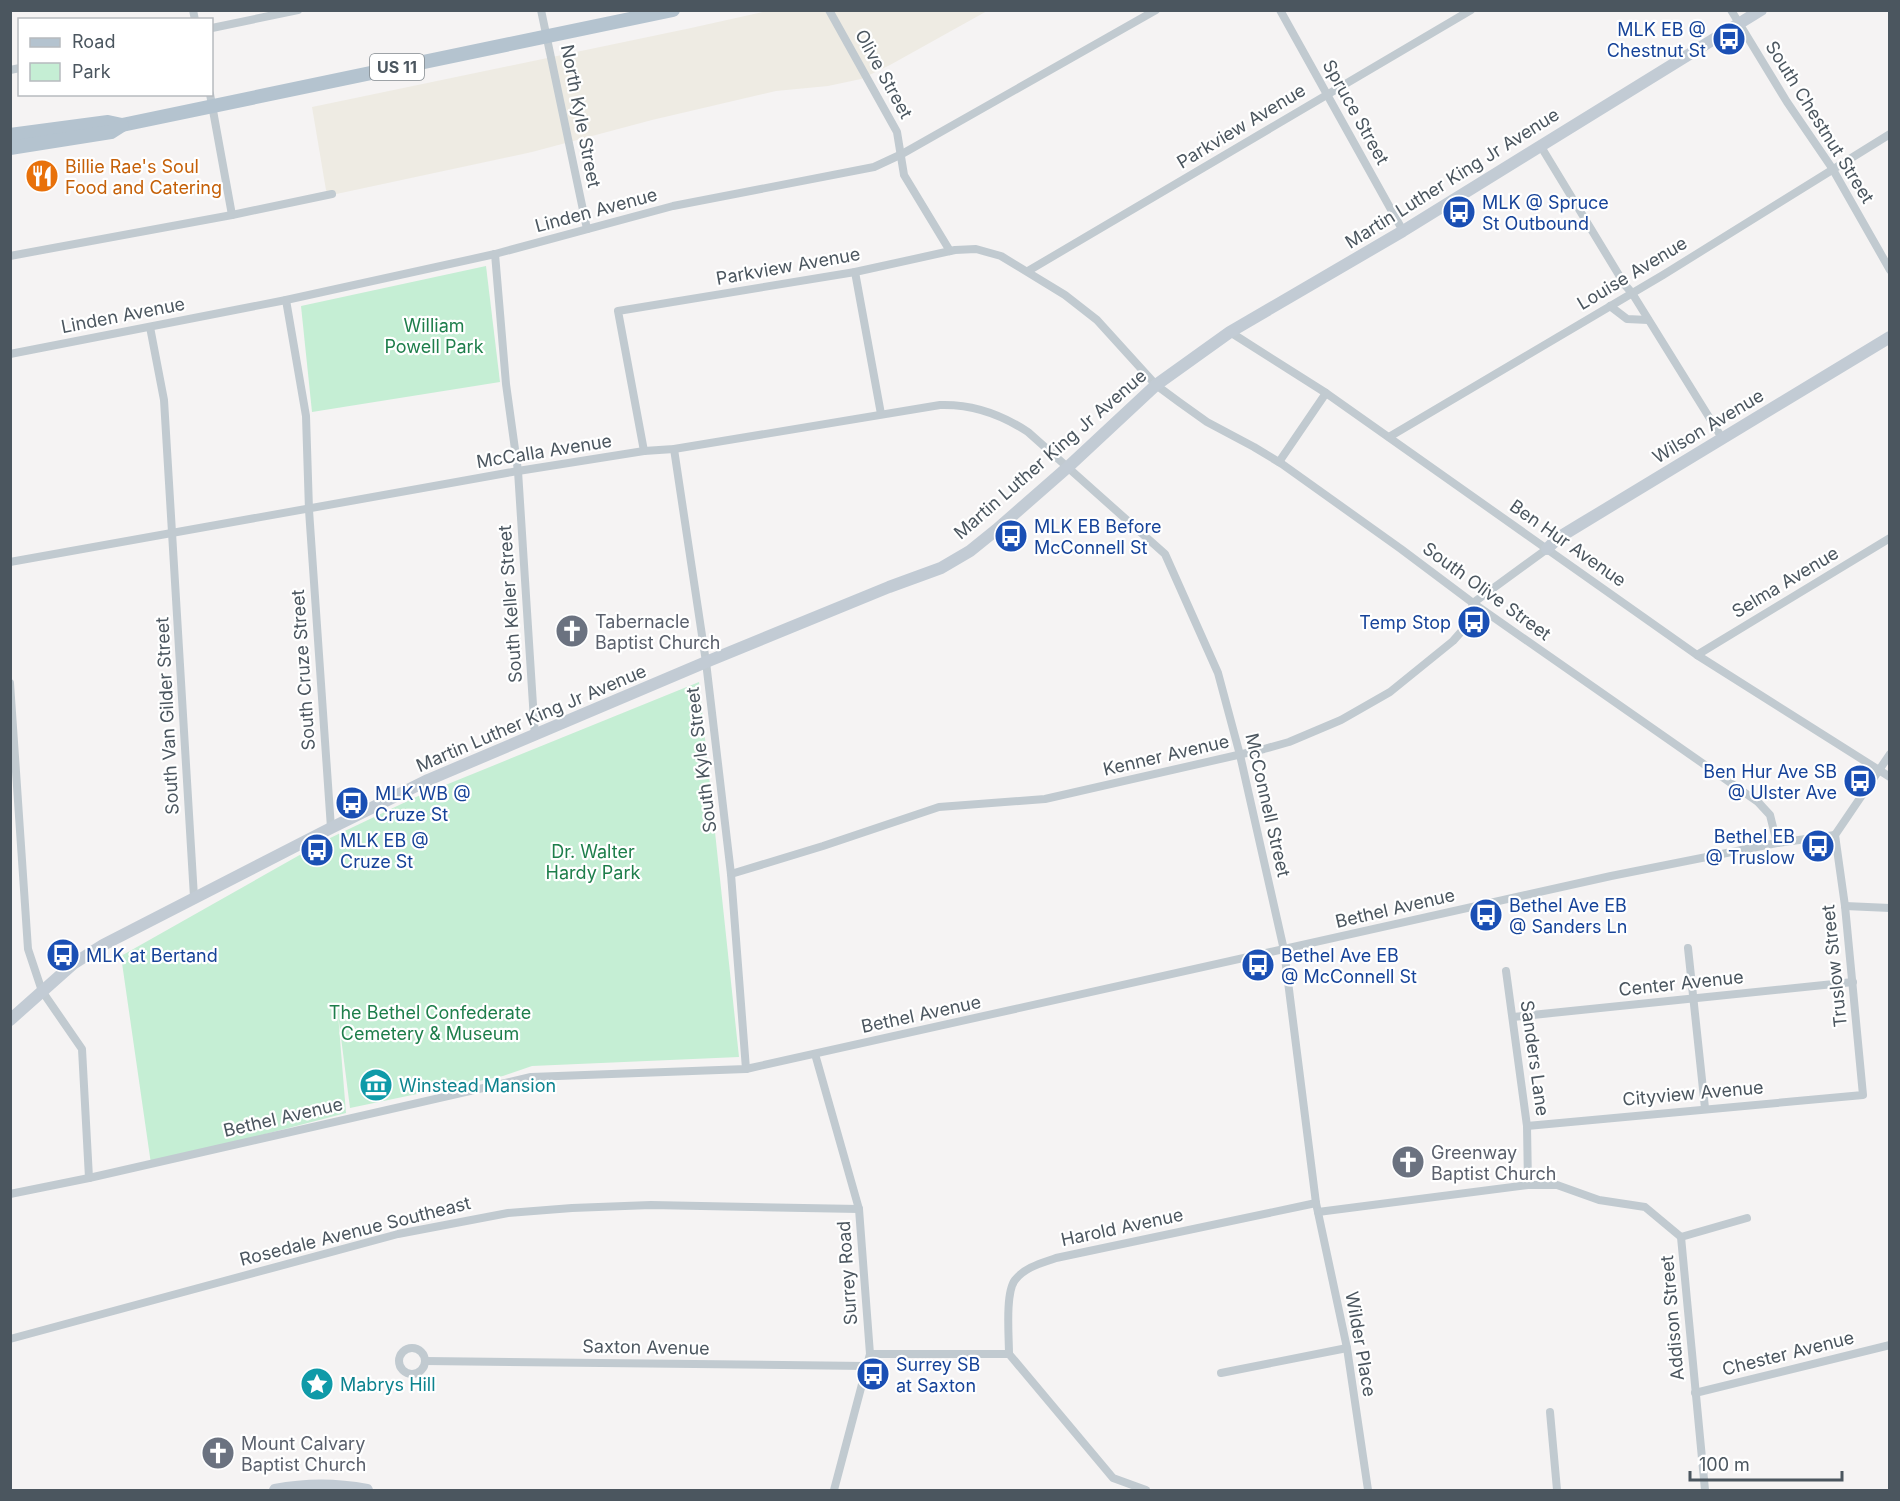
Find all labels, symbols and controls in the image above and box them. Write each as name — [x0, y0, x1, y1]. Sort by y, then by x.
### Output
legend — [18, 18, 213, 96]
place label: MLK EB @ Chestnut St — [1607, 19, 1706, 61]
bus stop icon: MLK EB @ Chestnut St — [1711, 21, 1747, 57]
street label: Olive Street — [851, 26, 917, 122]
text: Road — [72, 31, 115, 52]
street label: South Chestnut Street — [1761, 37, 1879, 207]
street label: North Kyle Street — [557, 43, 605, 189]
road number: US 11 — [370, 54, 424, 80]
street label: Spruce Street — [1319, 56, 1394, 168]
text: Park — [72, 61, 111, 82]
street label: Parkview Avenue — [1173, 79, 1309, 173]
street label: Martin Luther King Jr Avenue — [1341, 103, 1563, 253]
place label: Billie Rae's Soul Food and Catering — [65, 156, 222, 198]
restaurant icon: Billie Rae's Soul Food and Catering — [24, 158, 60, 194]
street label: Linden Avenue — [533, 184, 659, 236]
place label: MLK @ Spruce St Outbound — [1482, 192, 1609, 234]
bus stop icon: MLK @ Spruce St Outbound — [1441, 194, 1477, 230]
street label: Louise Avenue — [1573, 232, 1691, 314]
street label: Parkview Avenue — [714, 243, 862, 289]
street label: Linden Avenue — [59, 293, 187, 337]
park label: William Powell Park — [384, 315, 484, 357]
street label: Martin Luther King Jr Avenue — [950, 365, 1150, 543]
street label: Wilson Avenue — [1649, 385, 1767, 467]
street label: McCalla Avenue — [475, 430, 613, 472]
street label: Ben Hur Avenue — [1506, 495, 1630, 591]
place label: MLK EB Before McConnell St — [1034, 516, 1161, 558]
bus stop icon: MLK EB Before McConnell St — [993, 518, 1029, 554]
street label: South Keller Street — [494, 524, 526, 684]
street label: South Olive Street — [1419, 537, 1555, 645]
street label: Selma Avenue — [1728, 542, 1842, 622]
street label: South Cruze Street — [287, 589, 319, 751]
bus stop icon: Temp Stop — [1456, 604, 1492, 640]
place label: Tabernacle Baptist Church — [595, 611, 720, 653]
place label: Temp Stop — [1359, 612, 1451, 633]
church icon: Tabernacle Baptist Church — [554, 613, 590, 649]
street label: South Van Gilder Street — [151, 616, 183, 816]
street label: Martin Luther King Jr Avenue — [413, 660, 649, 776]
street label: South Kyle Street — [682, 686, 720, 834]
street label: Kenner Avenue — [1101, 730, 1231, 780]
street label: McConnell Street — [1241, 731, 1295, 879]
place label: Ben Hur Ave SB @ Ulster Ave — [1703, 761, 1837, 803]
bus stop icon: Ben Hur Ave SB @ Ulster Ave — [1842, 763, 1878, 799]
place label: MLK WB @ Cruze St — [375, 783, 471, 825]
bus stop icon: MLK WB @ Cruze St — [334, 785, 370, 821]
place label: Bethel EB @ Truslow — [1705, 826, 1795, 868]
bus stop icon: Bethel EB @ Truslow — [1800, 828, 1836, 864]
place label: MLK EB @ Cruze St — [340, 830, 429, 872]
bus stop icon: MLK EB @ Cruze St — [299, 832, 335, 868]
park label: Dr. Walter Hardy Park — [546, 841, 641, 883]
street label: Bethel Avenue — [1333, 884, 1457, 932]
place label: Bethel Ave EB @ Sanders Ln — [1509, 895, 1627, 937]
bus stop icon: Bethel Ave EB @ Sanders Ln — [1468, 897, 1504, 933]
street label: Truslow Street — [1817, 904, 1851, 1028]
bus stop icon: MLK at Bertand — [45, 937, 81, 973]
place label: MLK at Bertand — [86, 945, 218, 966]
place label: Bethel Ave EB @ McConnell St — [1281, 945, 1417, 987]
bus stop icon: Bethel Ave EB @ McConnell St — [1240, 947, 1276, 983]
street label: Center Avenue — [1617, 966, 1745, 1000]
street label: Bethel Avenue — [859, 991, 983, 1037]
street label: Sanders Lane — [1516, 999, 1554, 1117]
park label: The Bethel Confederate Cemetery & Museum — [329, 1002, 531, 1044]
museum icon: Winstead Mansion — [358, 1067, 394, 1103]
place label: Winstead Mansion — [399, 1075, 556, 1096]
street label: Cityview Avenue — [1622, 1076, 1764, 1110]
street label: Bethel Avenue — [221, 1093, 345, 1141]
place label: Greenway Baptist Church — [1431, 1142, 1556, 1184]
church icon: Greenway Baptist Church — [1390, 1144, 1426, 1180]
street label: Rosedale Avenue Southeast — [237, 1192, 473, 1270]
street label: Harold Avenue — [1059, 1204, 1185, 1250]
street label: Surrey Road — [833, 1220, 861, 1326]
street label: Addison Street — [1656, 1254, 1688, 1381]
street label: Wilder Place — [1341, 1290, 1381, 1398]
street label: Chester Avenue — [1720, 1326, 1856, 1380]
street label: Saxton Avenue — [582, 1335, 710, 1359]
place label: Surrey SB at Saxton — [896, 1354, 980, 1396]
bus stop icon: Surrey SB at Saxton — [855, 1356, 891, 1392]
place icon: Mabrys Hill — [299, 1366, 335, 1402]
place label: Mabrys Hill — [340, 1374, 436, 1395]
place label: Mount Calvary Baptist Church — [241, 1433, 366, 1475]
church icon: Mount Calvary Baptist Church — [200, 1435, 236, 1471]
scale bar — [1690, 1444, 1842, 1482]
text: 100 m — [1699, 1454, 1750, 1475]

